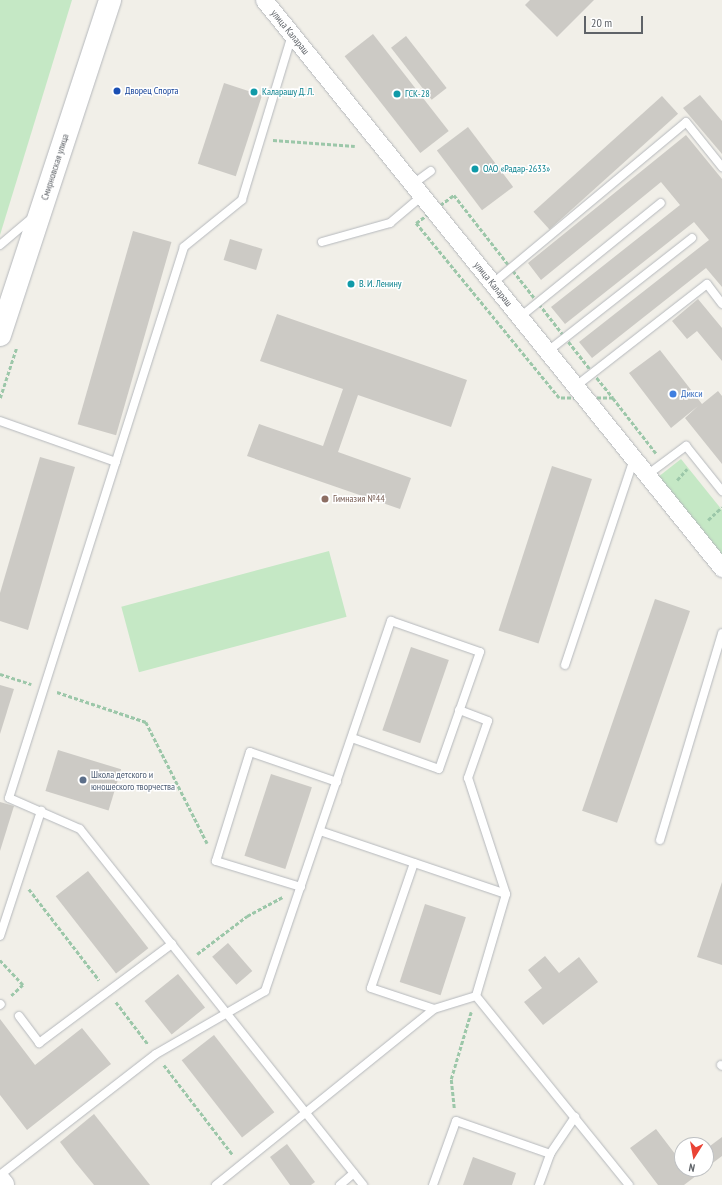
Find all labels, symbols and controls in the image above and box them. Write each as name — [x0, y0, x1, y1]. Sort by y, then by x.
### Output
street label: улица Калараш — [268, 7, 312, 57]
scale bar — [586, 8, 645, 34]
text: 20 m — [591, 15, 612, 30]
place label: Дворец Спорта — [125, 85, 178, 97]
marker: Дворец Спорта — [112, 86, 122, 96]
place label: Каларашу Д. Л. — [262, 86, 315, 98]
marker: Каларашу Д. Л. — [249, 87, 259, 97]
place label: ГСК-28 — [405, 88, 430, 100]
marker: ГСК-28 — [392, 89, 402, 99]
street label: Смирновская улица — [39, 132, 71, 202]
place label: ОАО «Радар-2633» — [483, 163, 550, 175]
marker: ОАО «Радар-2633» — [470, 164, 480, 174]
street label: улица Калараш — [471, 259, 515, 309]
place label: В. И. Ленину — [359, 278, 403, 290]
marker: В. И. Ленину — [346, 279, 356, 289]
place label: Дикси — [681, 388, 703, 400]
marker: Дикси — [668, 389, 678, 399]
place label: Гимназия №44 — [333, 493, 385, 505]
marker: Гимназия №44 — [320, 494, 330, 504]
place label: Школа детского и юношеского творчества — [91, 768, 175, 792]
marker: Школа детского и юношеского творчества — [78, 775, 88, 785]
north arrow — [674, 1137, 714, 1177]
text: N — [688, 1160, 696, 1175]

